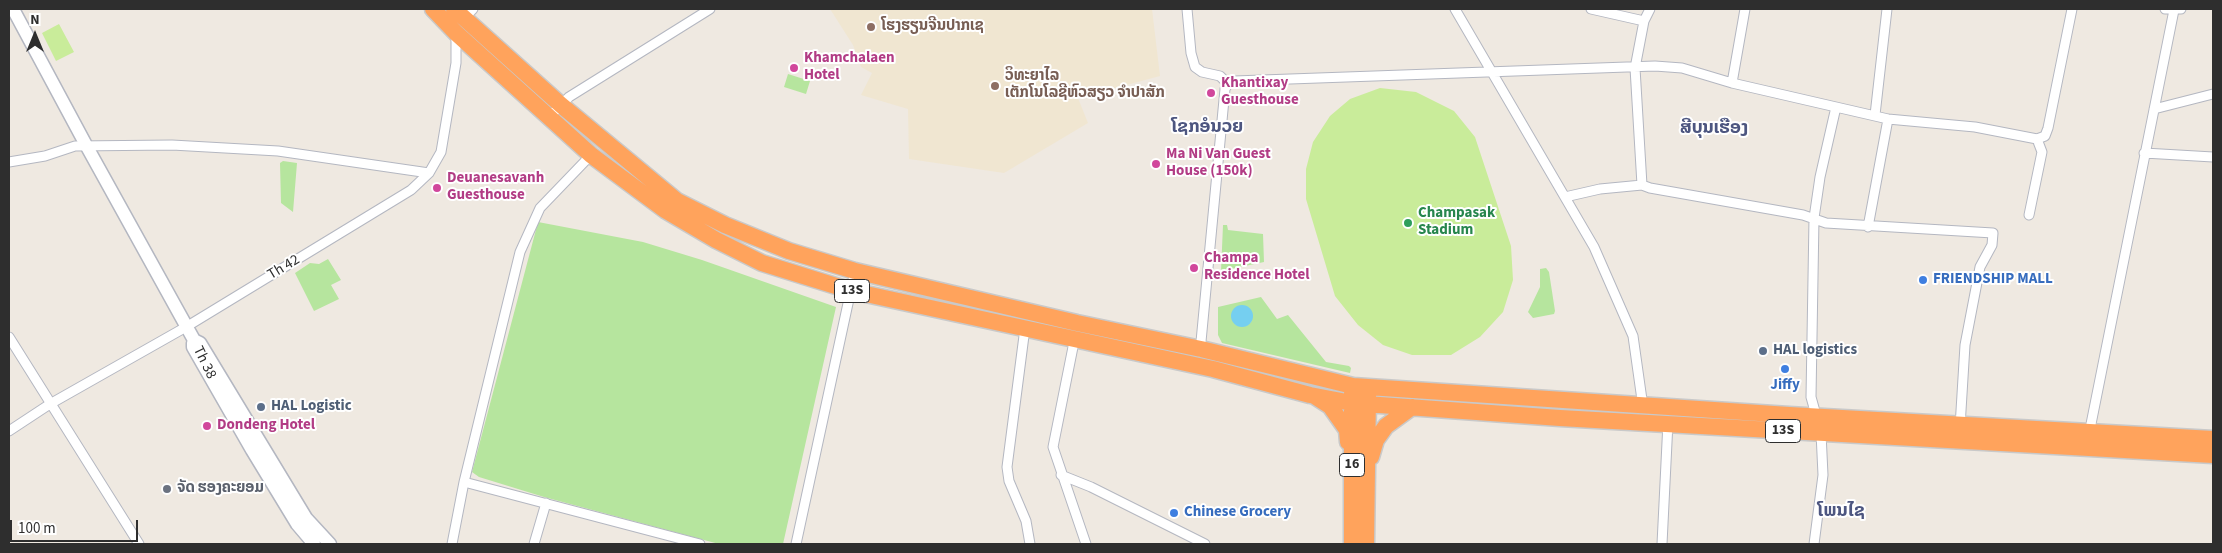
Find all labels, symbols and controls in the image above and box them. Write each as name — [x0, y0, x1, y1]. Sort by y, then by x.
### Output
north arrow — [10, 10, 60, 60]
text: N — [30, 10, 40, 30]
place label: ໂຮງຮຽນຈີນປາກເຊ — [881, 18, 984, 36]
marker: ໂຮງຮຽນຈີນປາກເຊ — [865, 21, 877, 33]
place label: Khamchalaen Hotel — [804, 50, 895, 85]
marker: Khamchalaen Hotel — [788, 62, 800, 74]
place label: ວິທະຍາໄລ ເຕັກໂນໂລຊີຫົວສຽວ ຈຳປາສັກ — [1005, 68, 1165, 103]
place label: Khantixay Guesthouse — [1221, 75, 1299, 110]
marker: ວິທະຍາໄລ ເຕັກໂນໂລຊີຫົວສຽວ ຈຳປາສັກ — [989, 80, 1001, 92]
marker: Khantixay Guesthouse — [1205, 87, 1217, 99]
district label: ໂຊກອໍນວຍ — [1171, 117, 1243, 139]
district label: ສີບຸນເຮືອງ — [1680, 118, 1748, 140]
place label: Ma Ni Van Guest House (150k) — [1166, 146, 1271, 181]
marker: Ma Ni Van Guest House (150k) — [1150, 158, 1162, 170]
place label: Deuanesavanh Guesthouse — [447, 170, 544, 205]
marker: Deuanesavanh Guesthouse — [431, 182, 443, 194]
place label: Champasak Stadium — [1418, 205, 1495, 240]
marker: Champasak Stadium — [1402, 217, 1414, 229]
place label: Champa Residence Hotel — [1204, 250, 1309, 285]
street label: Th 42 — [265, 252, 303, 284]
marker: Champa Residence Hotel — [1188, 262, 1200, 274]
place label: FRIENDSHIP MALL — [1933, 271, 2053, 289]
marker: FRIENDSHIP MALL — [1917, 274, 1929, 286]
road number: 13S — [834, 280, 870, 302]
place label: HAL logistics — [1773, 342, 1857, 360]
street label: Th 38 — [188, 344, 220, 382]
marker: HAL logistics — [1757, 345, 1769, 357]
marker: Jiffy — [1779, 363, 1791, 375]
place label: Jiffy — [1770, 377, 1800, 395]
place label: HAL Logistic — [271, 398, 352, 416]
marker: HAL Logistic — [255, 401, 267, 413]
place label: Dondeng Hotel — [217, 417, 315, 435]
marker: Dondeng Hotel — [201, 420, 213, 432]
road number: 13S — [1766, 420, 1800, 442]
road number: 16 — [1340, 454, 1364, 476]
place label: ຈັດ ຮອງຄະຍອມ — [177, 480, 264, 498]
marker: ຈັດ ຮອງຄະຍອມ — [161, 483, 173, 495]
district label: ໂພນໄຊ — [1817, 501, 1865, 523]
place label: Chinese Grocery — [1184, 504, 1291, 522]
marker: Chinese Grocery — [1168, 507, 1180, 519]
scale bar — [12, 510, 140, 542]
text: 100 m — [18, 518, 56, 539]

